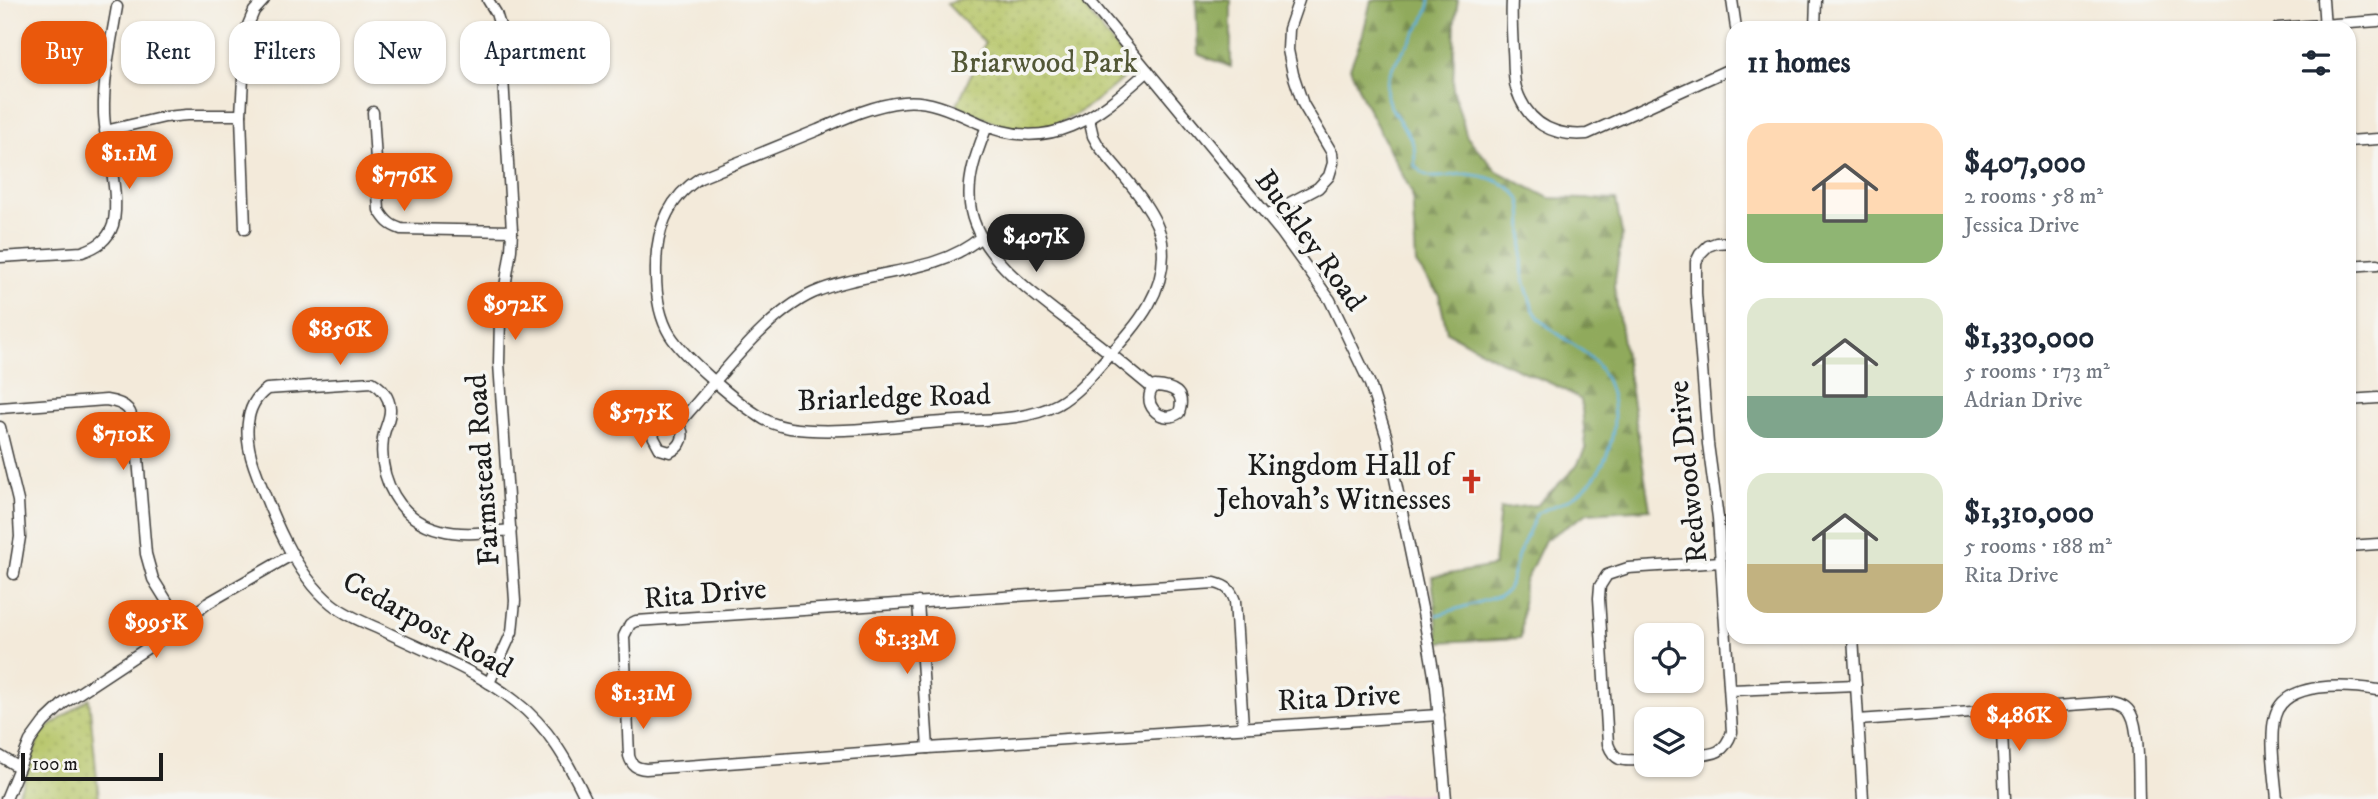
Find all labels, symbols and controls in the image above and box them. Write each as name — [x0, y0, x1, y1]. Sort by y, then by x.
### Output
chip: Buy — [21, 21, 107, 84]
chip: Rent — [121, 21, 215, 84]
chip: Filters — [229, 21, 340, 84]
chip: New — [354, 21, 446, 84]
chip: Apartment — [460, 21, 610, 84]
icon: filters — [2297, 44, 2335, 82]
park label: Briarwood Park — [950, 45, 1138, 82]
text: 11 homes — [1747, 45, 1851, 82]
pin: $1.1M — [80, 132, 178, 191]
text: $1.1M — [101, 139, 157, 168]
text: $407,000 — [1964, 145, 2086, 182]
icon: home — [1803, 151, 1887, 235]
pin: $776K — [355, 154, 453, 213]
text: $776K — [372, 161, 436, 190]
street label: Buckley Road — [1246, 163, 1373, 319]
text: 2 rooms · 58 m² — [1964, 182, 2103, 211]
text: Jessica Drive — [1964, 211, 2079, 240]
pin: $407K — [987, 215, 1085, 274]
text: $407K — [1003, 222, 1069, 251]
pin: $972K — [466, 282, 564, 342]
text: $972K — [483, 290, 547, 319]
pin: $856K — [291, 308, 389, 367]
text: $856K — [308, 315, 372, 344]
text: $1,330,000 — [1964, 320, 2095, 357]
icon: home — [1803, 326, 1887, 410]
text: 5 rooms · 173 m² — [1964, 357, 2110, 386]
street label: Farmstead Road — [458, 373, 509, 567]
street label: Briarledge Road — [797, 377, 991, 420]
street label: Redwood Drive — [1660, 379, 1716, 565]
text: Adrian Drive — [1964, 386, 2083, 415]
pin: $575K — [592, 391, 690, 450]
text: $575K — [609, 398, 673, 427]
pin: $710K — [74, 412, 172, 472]
text: $710K — [92, 420, 154, 449]
place label: Kingdom Hall of Jehovah’s Witnesses — [1214, 448, 1455, 519]
church icon: Kingdom Hall of Jehovah’s Witnesses — [1457, 468, 1485, 496]
text: $1,310,000 — [1964, 495, 2094, 532]
icon: home — [1803, 501, 1887, 585]
text: 5 rooms · 188 m² — [1964, 532, 2112, 561]
text: Rita Drive — [1964, 561, 2058, 590]
street label: Cedarpost Road — [336, 563, 519, 687]
street label: Rita Drive — [642, 571, 768, 618]
pin: $995K — [107, 600, 205, 660]
text: $995K — [124, 608, 188, 637]
pin: $1.33M — [850, 616, 964, 676]
map controls — [1634, 623, 1704, 777]
button: locate — [1634, 623, 1704, 693]
text: $1.33M — [875, 624, 939, 653]
pin: $1.31M — [586, 672, 700, 731]
street label: Rita Drive — [1277, 677, 1402, 720]
text: $1.31M — [611, 679, 675, 708]
pin: $486K — [1970, 694, 2068, 753]
text: $486K — [1986, 701, 2052, 730]
button: layers — [1634, 707, 1704, 777]
scale bar — [21, 750, 163, 782]
text: 100 m — [32, 753, 78, 776]

